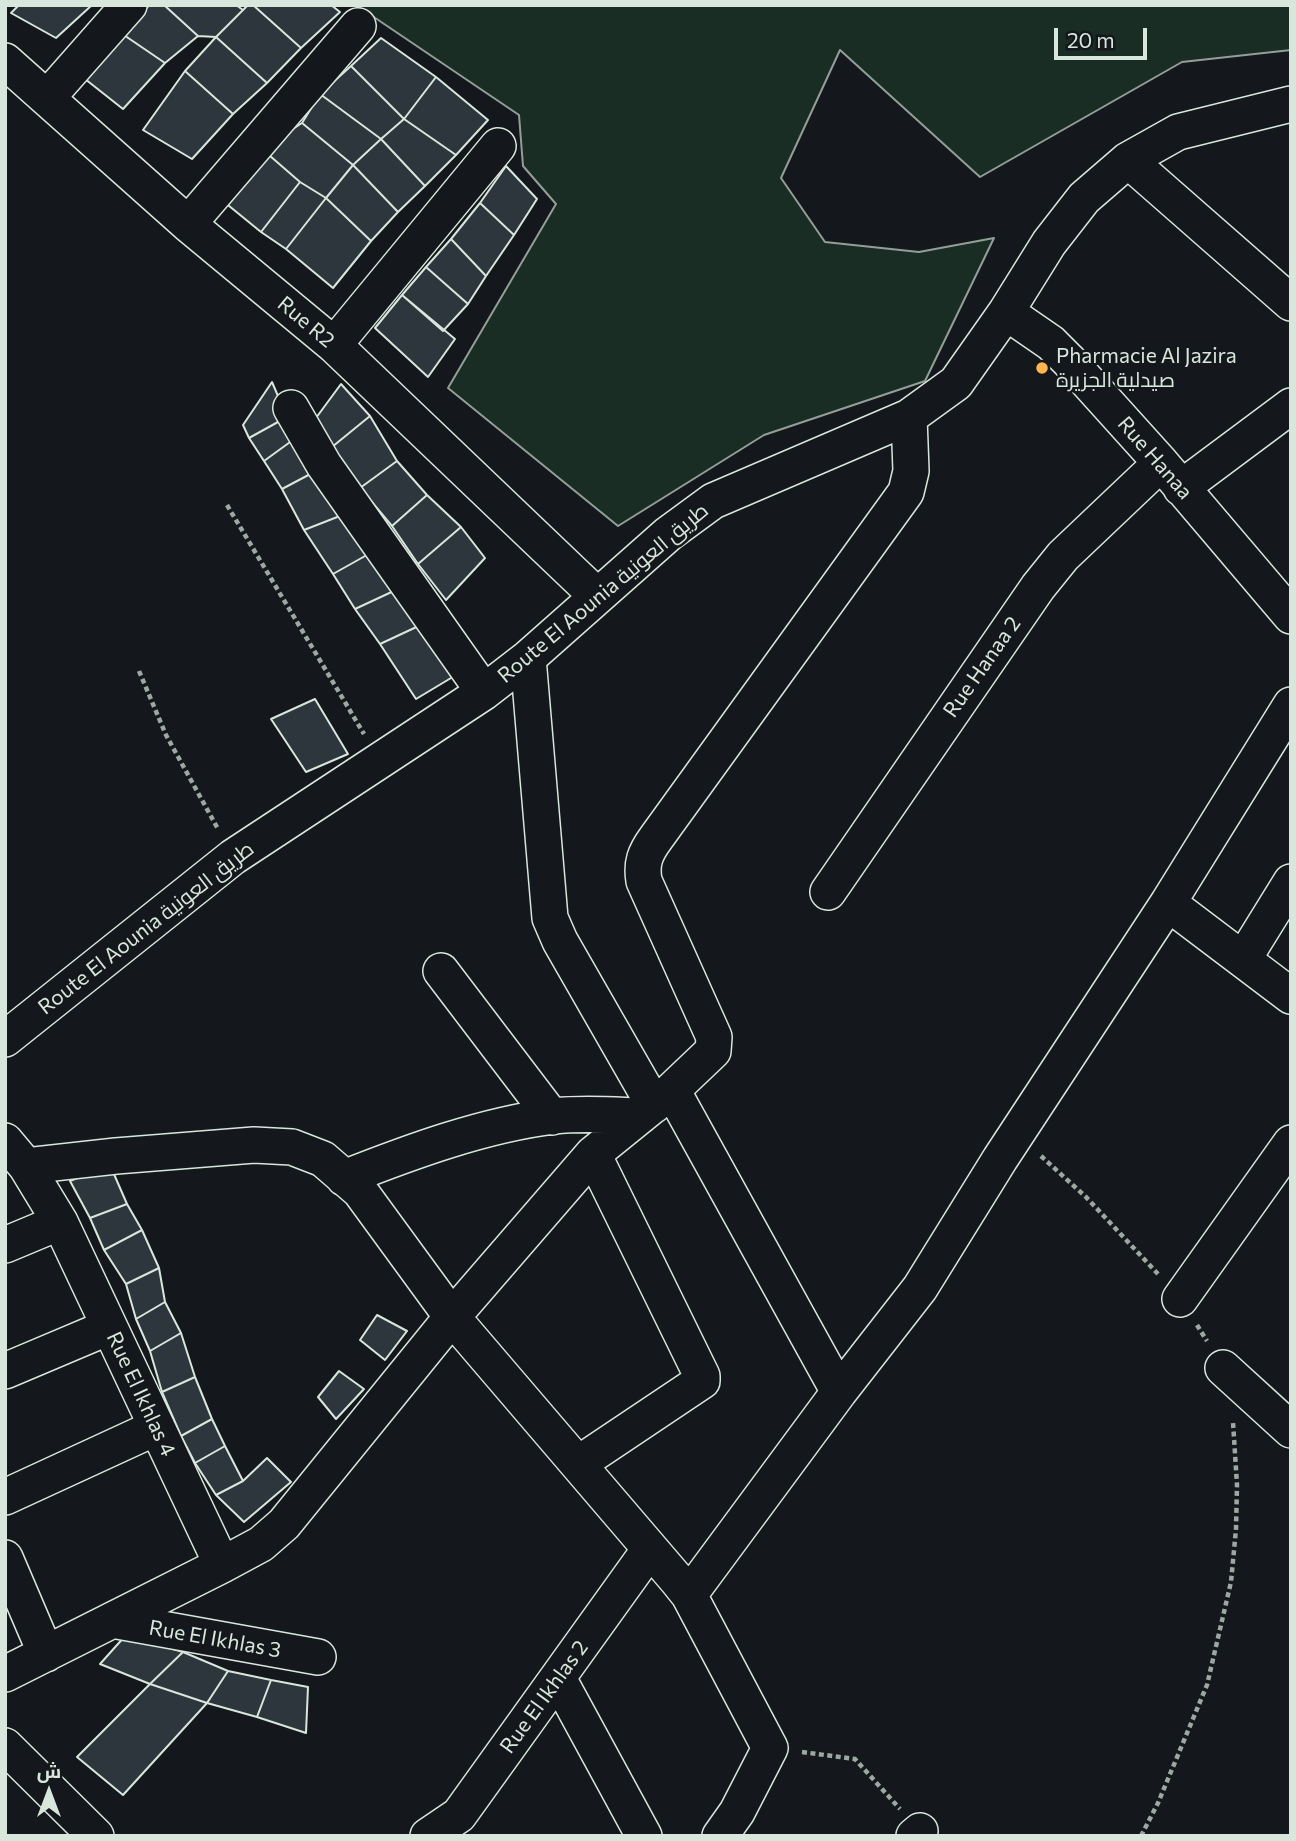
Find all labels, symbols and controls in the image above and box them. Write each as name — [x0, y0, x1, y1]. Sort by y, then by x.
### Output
scale bar — [1058, 14, 1151, 58]
text: 20 m — [1067, 27, 1115, 52]
street label: Rue R2 — [272, 291, 340, 353]
place label: Pharmacie Al Jazira صيدلية الجزيرة — [1056, 343, 1237, 393]
marker: Pharmacie Al Jazira صيدلية الجزيرة — [1034, 360, 1050, 376]
street label: Rue Hanaa — [1112, 411, 1198, 505]
street label: Route El Aounia طريق العونية — [493, 498, 713, 688]
street label: Rue Hanaa 2 — [938, 612, 1026, 722]
street label: Route El Aounia طريق العونية — [33, 836, 259, 1020]
street label: Rue El Ikhlas 4 — [101, 1328, 181, 1460]
street label: Rue El Ikhlas 3 — [147, 1615, 283, 1663]
street label: Rue El Ikhlas 2 — [495, 1636, 593, 1758]
north arrow — [14, 1757, 84, 1827]
text: ش — [37, 1759, 61, 1782]

